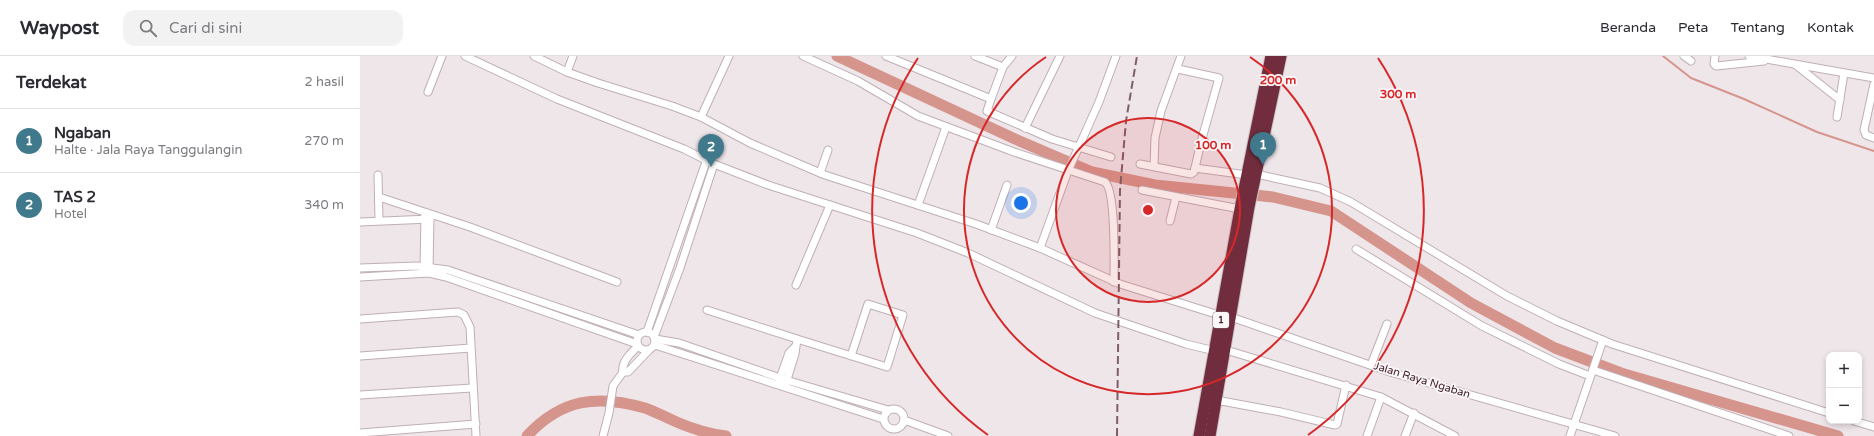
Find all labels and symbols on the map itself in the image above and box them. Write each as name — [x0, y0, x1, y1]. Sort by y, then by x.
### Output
text: 200 m — [1260, 73, 1296, 87]
text: 300 m — [1380, 87, 1416, 101]
pin: 1 — [1250, 132, 1276, 165]
pin: 2 — [698, 134, 724, 167]
text: 100 m — [1195, 138, 1231, 152]
your location — [1011, 193, 1031, 213]
centre of rings — [1141, 203, 1155, 217]
road number: 1 — [1213, 312, 1229, 328]
street label: Jalan Raya Ngaban — [1372, 359, 1472, 401]

